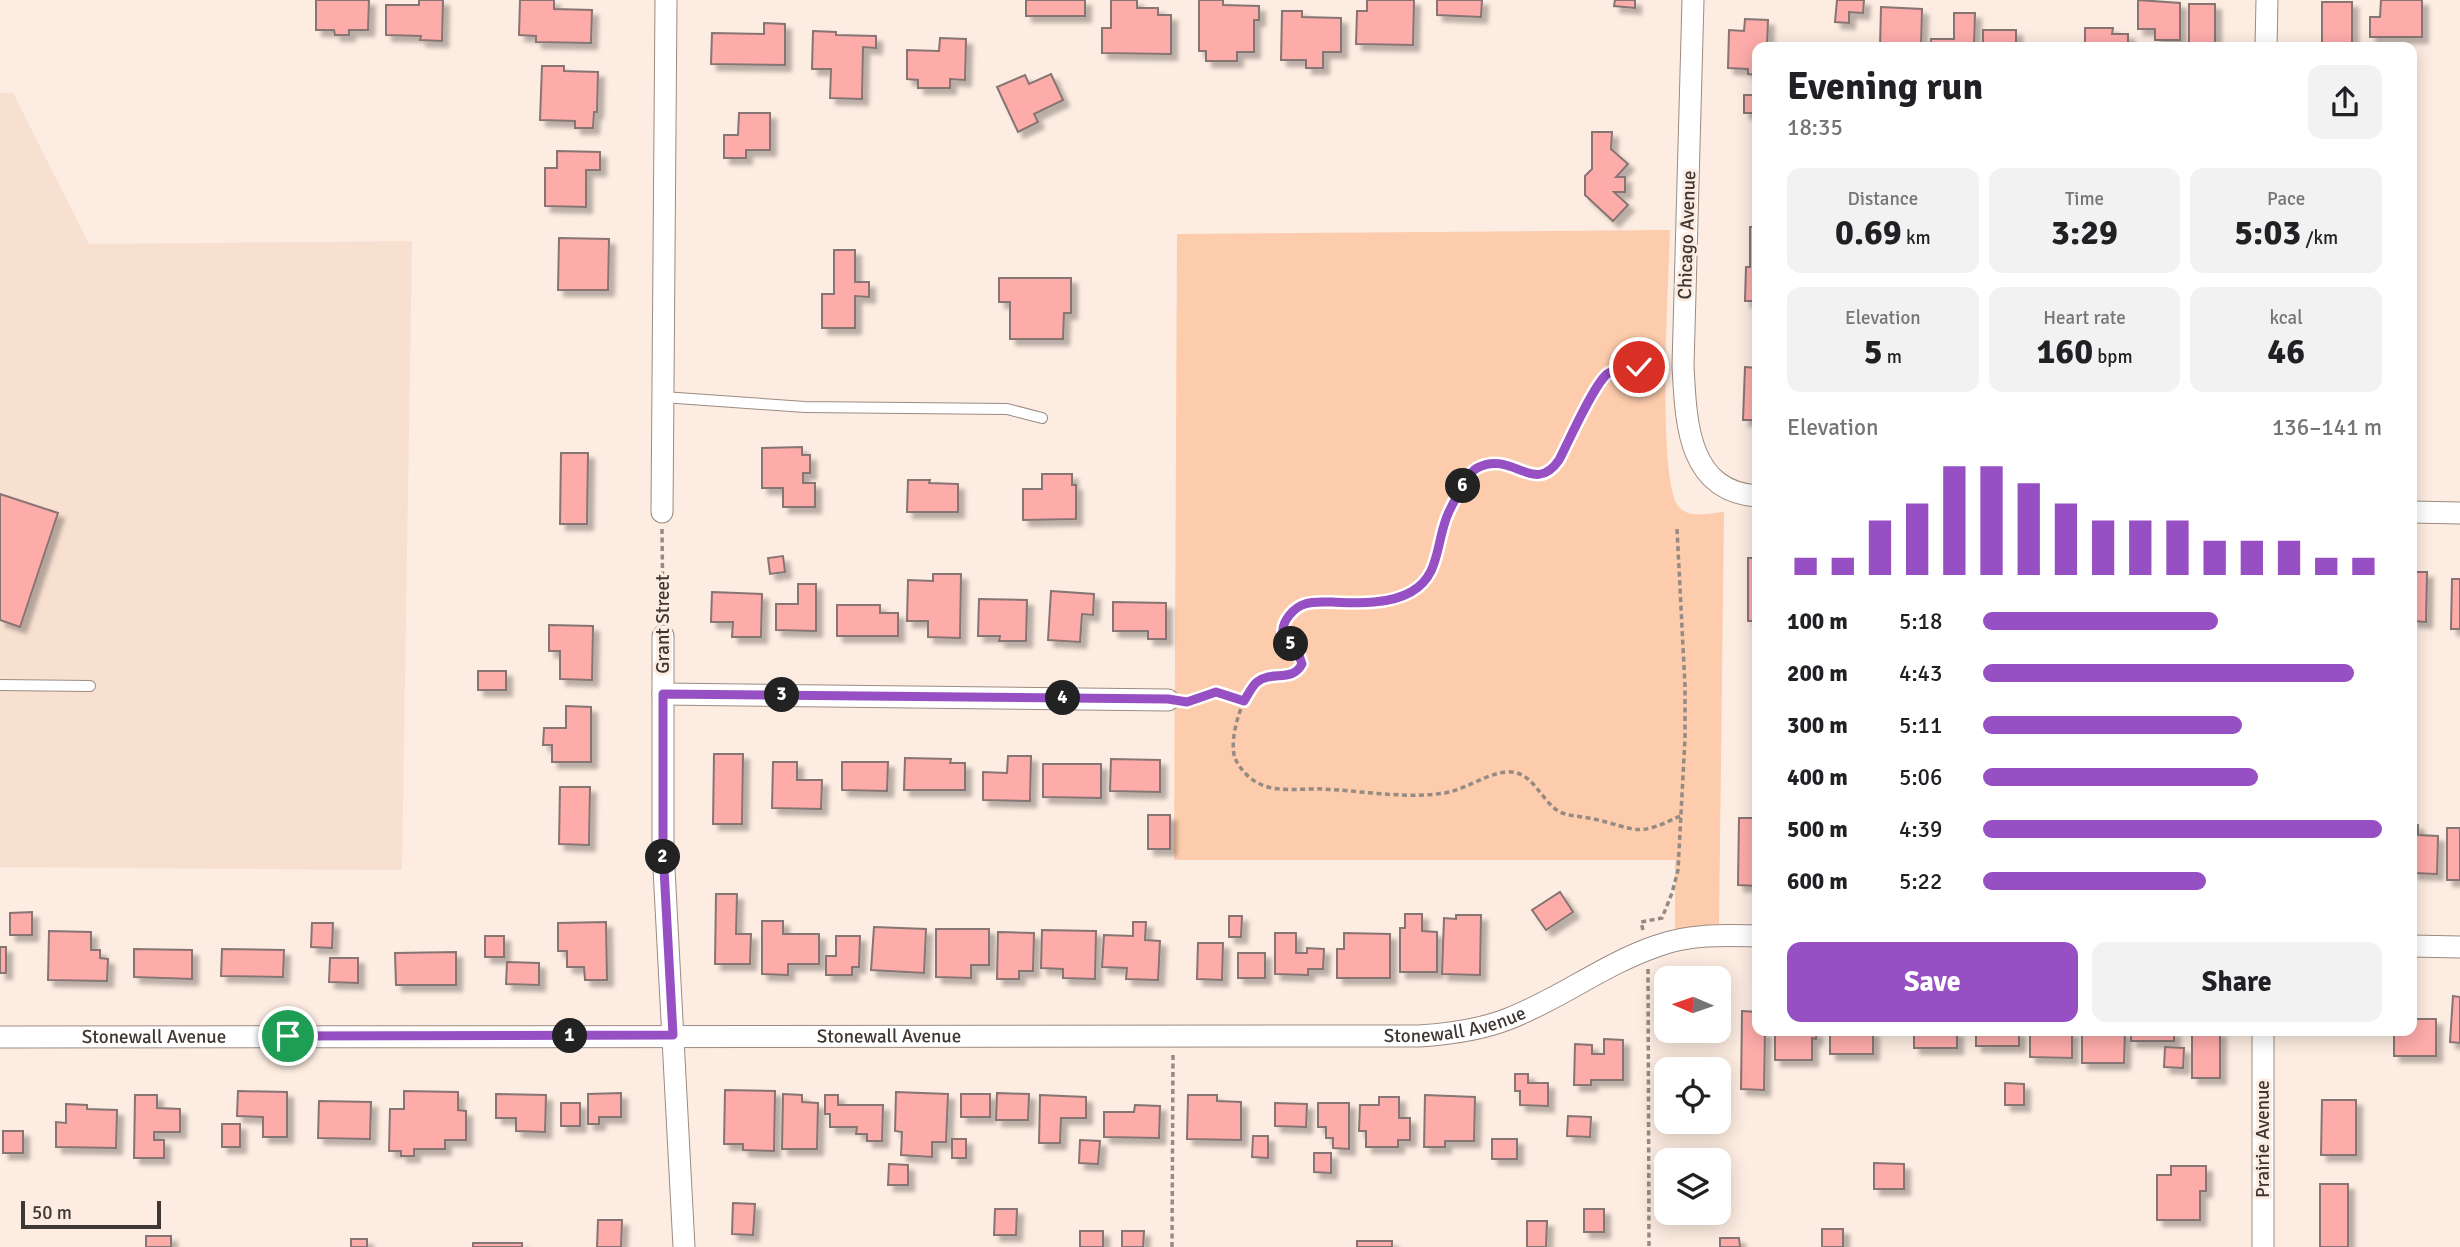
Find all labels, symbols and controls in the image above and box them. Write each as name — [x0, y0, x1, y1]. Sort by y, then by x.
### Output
text: Evening run — [1787, 63, 1983, 110]
button: share — [2308, 65, 2382, 139]
text: 18:35 — [1787, 113, 1843, 142]
street label: Chicago Avenue — [1673, 170, 1701, 300]
text: Distance — [1847, 187, 1918, 211]
text: Time — [2065, 187, 2104, 211]
text: Pace — [2267, 187, 2305, 211]
text: 0.69 — [1835, 211, 1902, 254]
text: 3:29 — [2051, 211, 2118, 254]
text: 5:03 — [2234, 211, 2301, 254]
text: km — [1902, 226, 1931, 250]
text: /km — [2301, 226, 2338, 250]
text: Elevation — [1845, 306, 1921, 330]
text: Heart rate — [2043, 306, 2126, 330]
text: kcal — [2270, 306, 2303, 330]
text: 5 — [1864, 330, 1883, 373]
text: 160 — [2036, 330, 2093, 373]
text: 46 — [2267, 330, 2305, 373]
pin — [1609, 337, 1669, 397]
text: m — [1883, 345, 1902, 369]
text: bpm — [2093, 345, 2133, 369]
icon: check — [1620, 348, 1658, 386]
text: Elevation — [1787, 413, 1879, 442]
text: 136–141 m — [2272, 413, 2382, 442]
pin: 6 — [1446, 468, 1480, 504]
text: 6 — [1457, 473, 1468, 497]
street label: Grant Street — [651, 574, 675, 674]
text: 100 m — [1787, 607, 1848, 636]
text: 5:18 — [1899, 607, 1942, 636]
pin: 5 — [1274, 626, 1308, 662]
text: 5 — [1285, 631, 1296, 655]
text: 200 m — [1787, 659, 1848, 688]
text: 4:43 — [1899, 659, 1942, 688]
pin: 3 — [764, 678, 800, 712]
pin: 4 — [1046, 680, 1080, 716]
text: 3 — [776, 682, 787, 706]
text: 4 — [1057, 685, 1068, 709]
text: 300 m — [1787, 711, 1848, 740]
text: 5:11 — [1899, 711, 1942, 740]
text: 400 m — [1787, 763, 1848, 792]
text: 5:06 — [1899, 763, 1942, 792]
text: 500 m — [1787, 815, 1848, 844]
text: 4:39 — [1899, 815, 1942, 844]
pin: 2 — [646, 840, 680, 874]
text: 2 — [657, 844, 668, 868]
text: 600 m — [1787, 867, 1848, 896]
text: 5:22 — [1899, 867, 1942, 896]
button: Save — [1787, 942, 2078, 1022]
button: Share — [2092, 942, 2382, 1022]
north arrow — [1654, 966, 1731, 1043]
map controls — [1654, 966, 1731, 1225]
street label: Stonewall Avenue — [1384, 1001, 1530, 1048]
pin — [258, 1006, 318, 1066]
icon: arrive — [269, 1017, 307, 1055]
pin: 1 — [552, 1018, 588, 1054]
text: 1 — [564, 1023, 575, 1047]
street label: Stonewall Avenue — [817, 1024, 961, 1048]
street label: Stonewall Avenue — [82, 1025, 226, 1049]
button: locate — [1654, 1057, 1731, 1134]
street label: Prairie Avenue — [2251, 1080, 2275, 1198]
button: layers — [1654, 1148, 1731, 1225]
scale bar — [21, 1198, 161, 1230]
text: 50 m — [32, 1201, 72, 1225]

